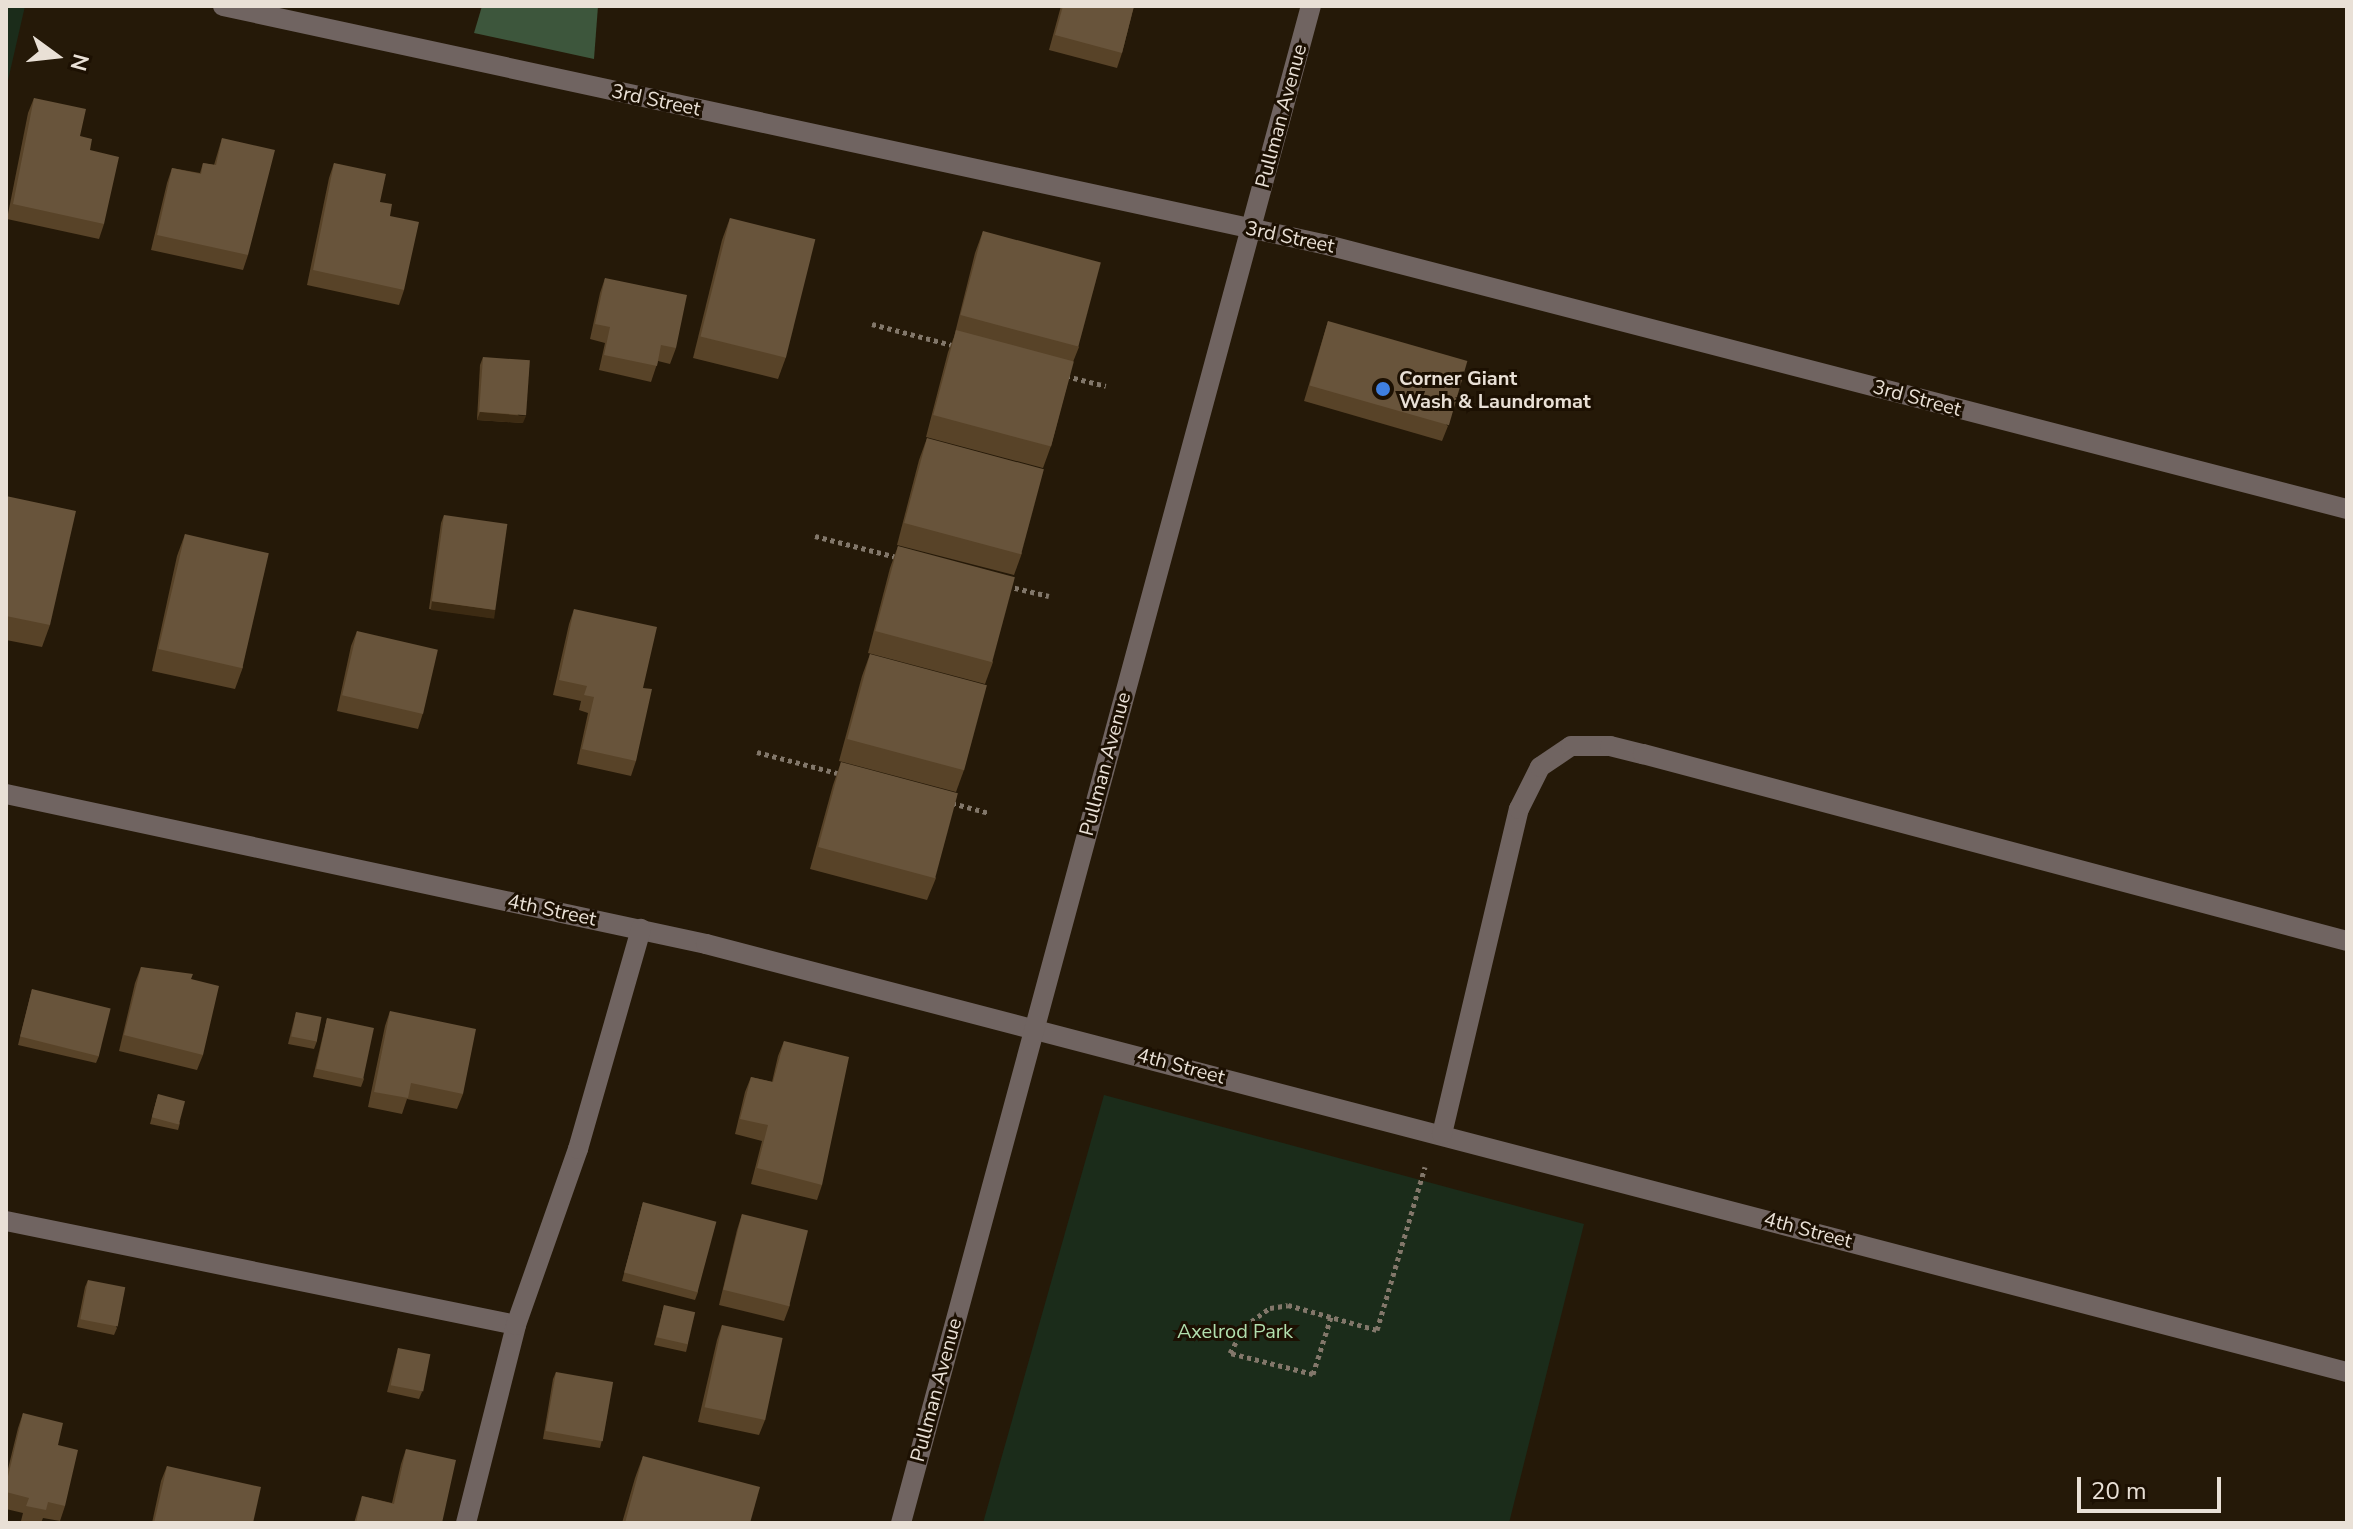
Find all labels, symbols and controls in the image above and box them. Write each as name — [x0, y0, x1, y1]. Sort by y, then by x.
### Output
north arrow — [16, 16, 96, 96]
street label: Pullman Avenue — [1250, 41, 1312, 191]
text: N — [63, 50, 96, 74]
street label: 3rd Street — [609, 79, 703, 121]
street label: 3rd Street — [1243, 216, 1337, 258]
place label: Corner Giant Wash & Laundromat — [1399, 366, 1591, 413]
street label: 3rd Street — [1870, 375, 1964, 421]
marker: Corner Giant Wash & Laundromat — [1374, 380, 1392, 398]
street label: Pullman Avenue — [1074, 689, 1136, 839]
street label: 4th Street — [505, 889, 599, 931]
street label: 4th Street — [1134, 1043, 1228, 1089]
street label: 4th Street — [1761, 1207, 1855, 1253]
street label: Pullman Avenue — [905, 1315, 967, 1465]
park label: Axelrod Park — [1177, 1319, 1293, 1343]
scale bar — [2081, 1461, 2225, 1511]
text: 20 m — [2091, 1475, 2147, 1507]

